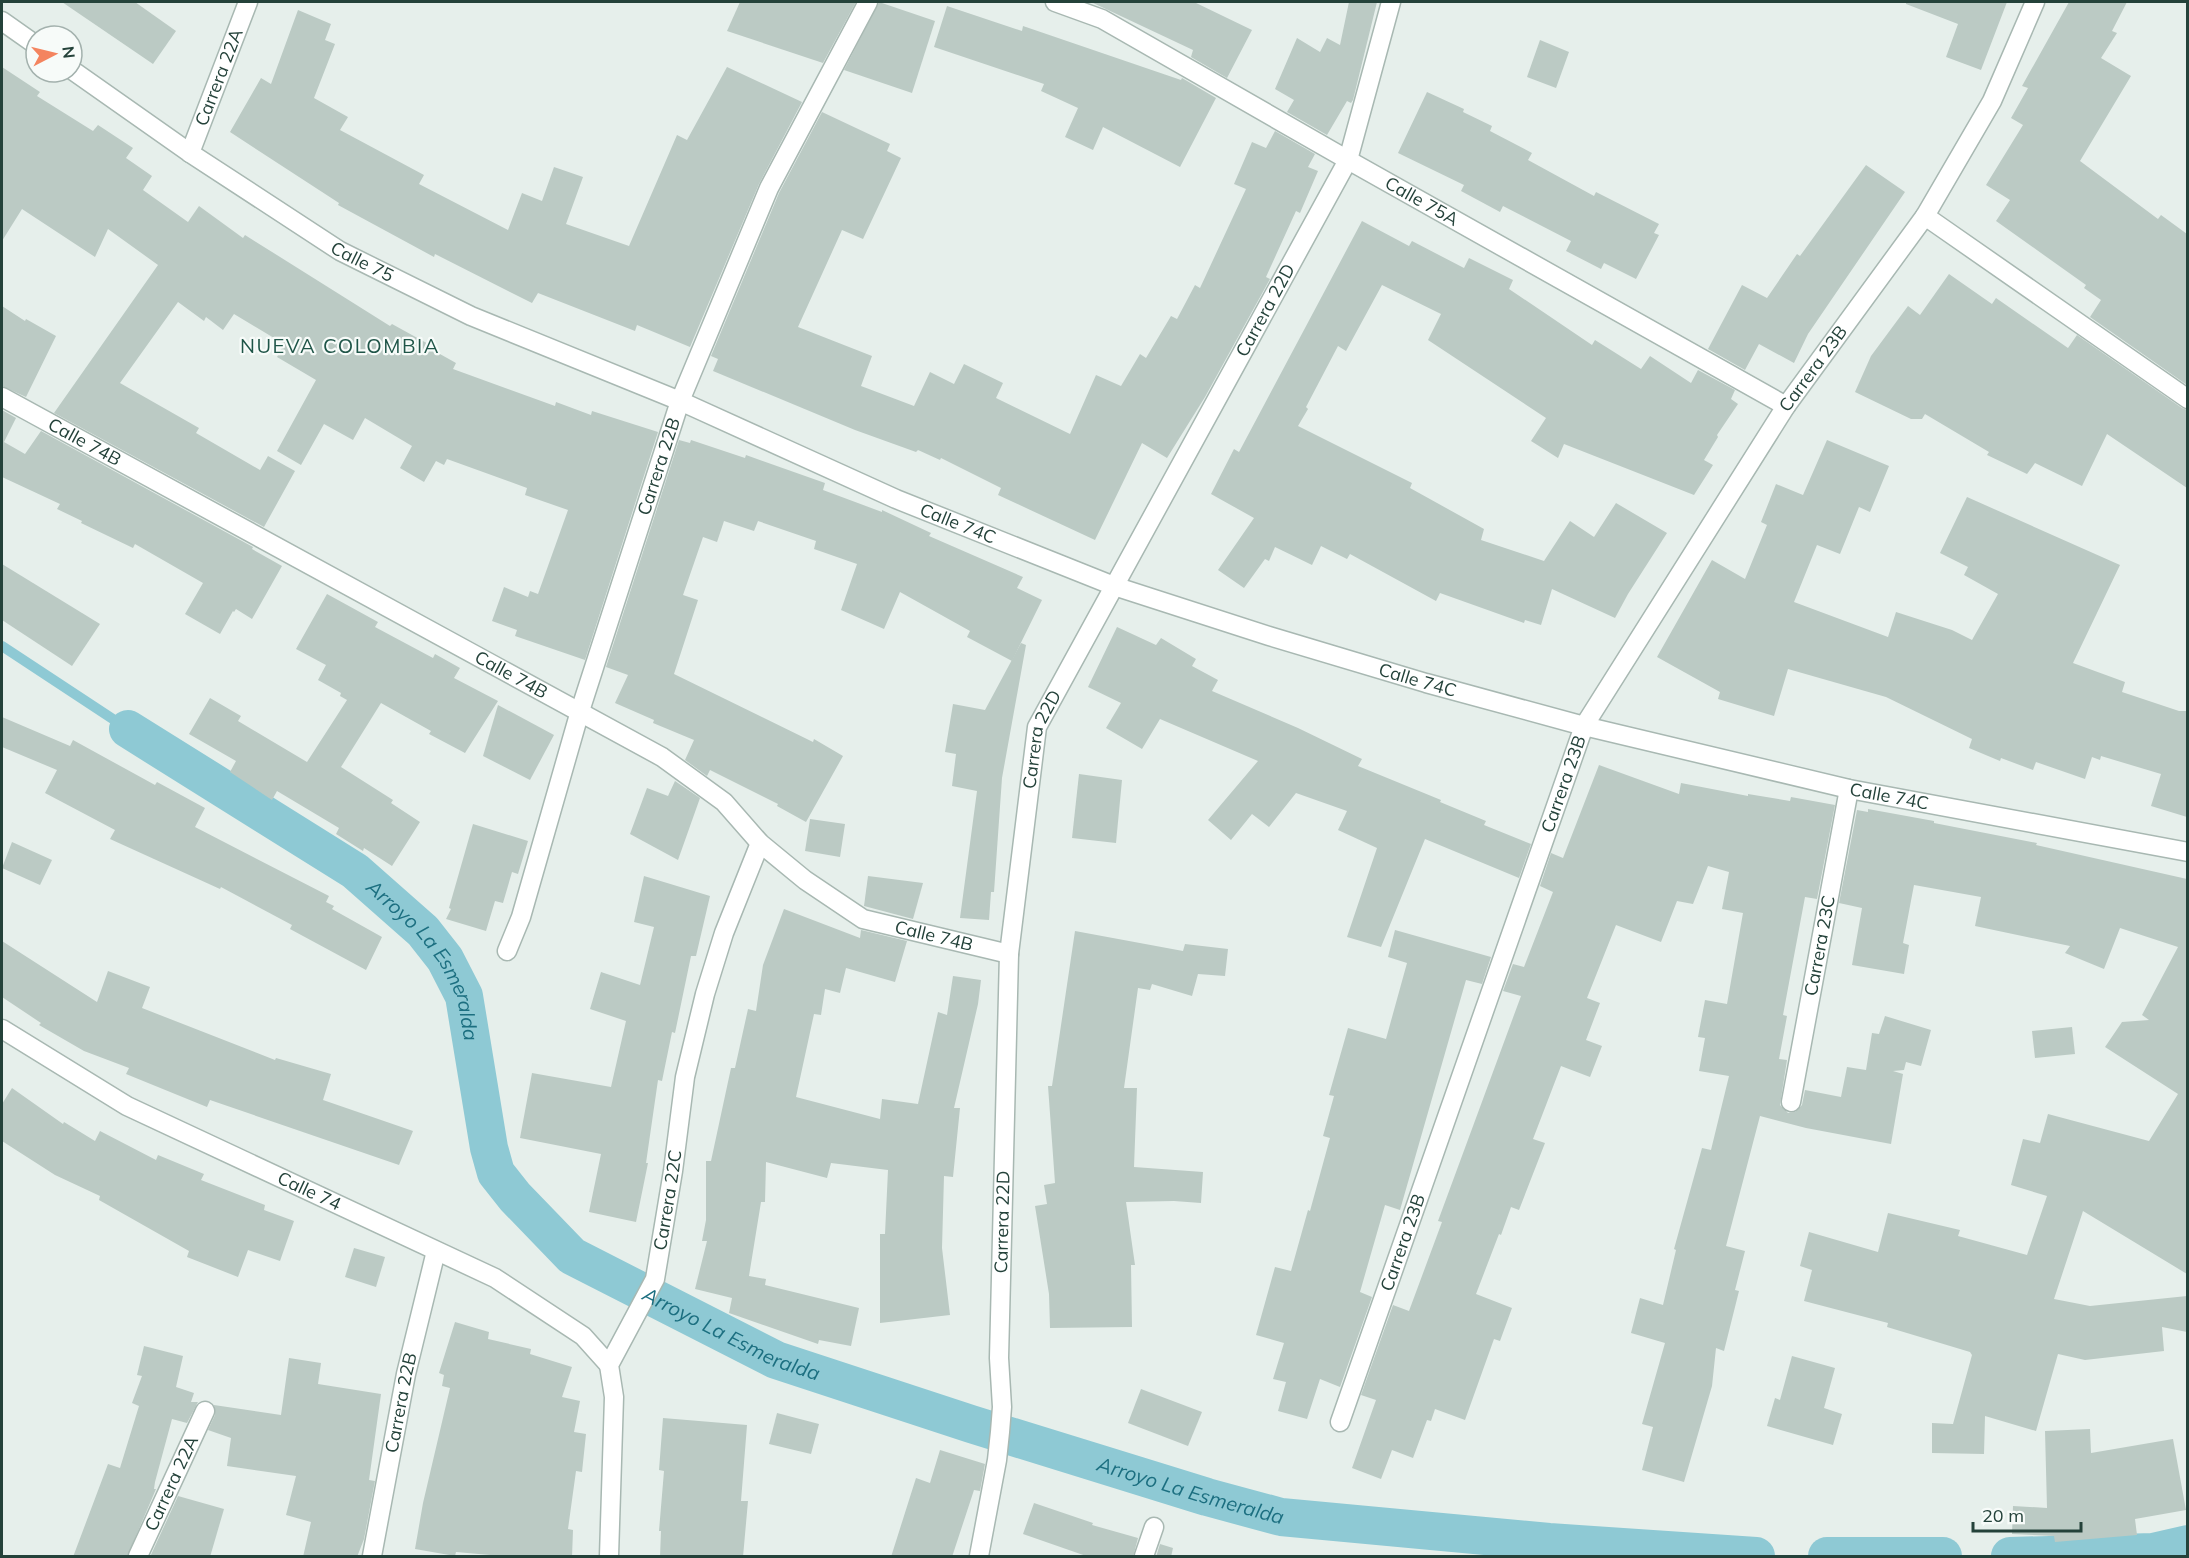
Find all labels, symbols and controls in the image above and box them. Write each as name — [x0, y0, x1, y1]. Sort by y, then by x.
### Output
north arrow — [24, 24, 84, 84]
street label: Carrera 22A — [189, 25, 248, 129]
text: N — [58, 45, 80, 59]
street label: Calle 75A — [1381, 171, 1463, 231]
street label: Calle 75 — [326, 236, 398, 287]
street label: Carrera 22D — [1230, 260, 1300, 361]
street label: Carrera 23B — [1774, 321, 1852, 416]
district label: NUEVA COLOMBIA — [240, 333, 440, 358]
street label: Calle 74B — [44, 412, 125, 471]
street label: Carrera 22B — [632, 414, 685, 518]
street label: Calle 74C — [917, 498, 999, 549]
street label: Calle 74B — [471, 645, 552, 704]
street label: Calle 74C — [1376, 657, 1459, 702]
street label: Carrera 22D — [1017, 686, 1066, 790]
street label: Carrera 23B — [1536, 732, 1591, 836]
street label: Calle 74C — [1848, 777, 1931, 815]
water label: Arroyo La Esmeralda — [361, 873, 484, 1043]
street label: Carrera 23C — [1799, 894, 1840, 998]
street label: Calle 74B — [893, 915, 975, 956]
street label: Carrera 22C — [648, 1148, 687, 1252]
street label: Calle 74 — [274, 1166, 345, 1216]
street label: Carrera 22D — [989, 1170, 1015, 1274]
street label: Carrera 23B — [1375, 1191, 1430, 1294]
water label: Arroyo La Esmeralda — [638, 1281, 823, 1386]
street label: Carrera 22B — [380, 1350, 422, 1455]
street label: Carrera 22A — [139, 1432, 203, 1534]
water label: Arroyo La Esmeralda — [1093, 1450, 1287, 1529]
scale bar — [1973, 1495, 2081, 1533]
text: 20 m — [1982, 1504, 2024, 1527]

